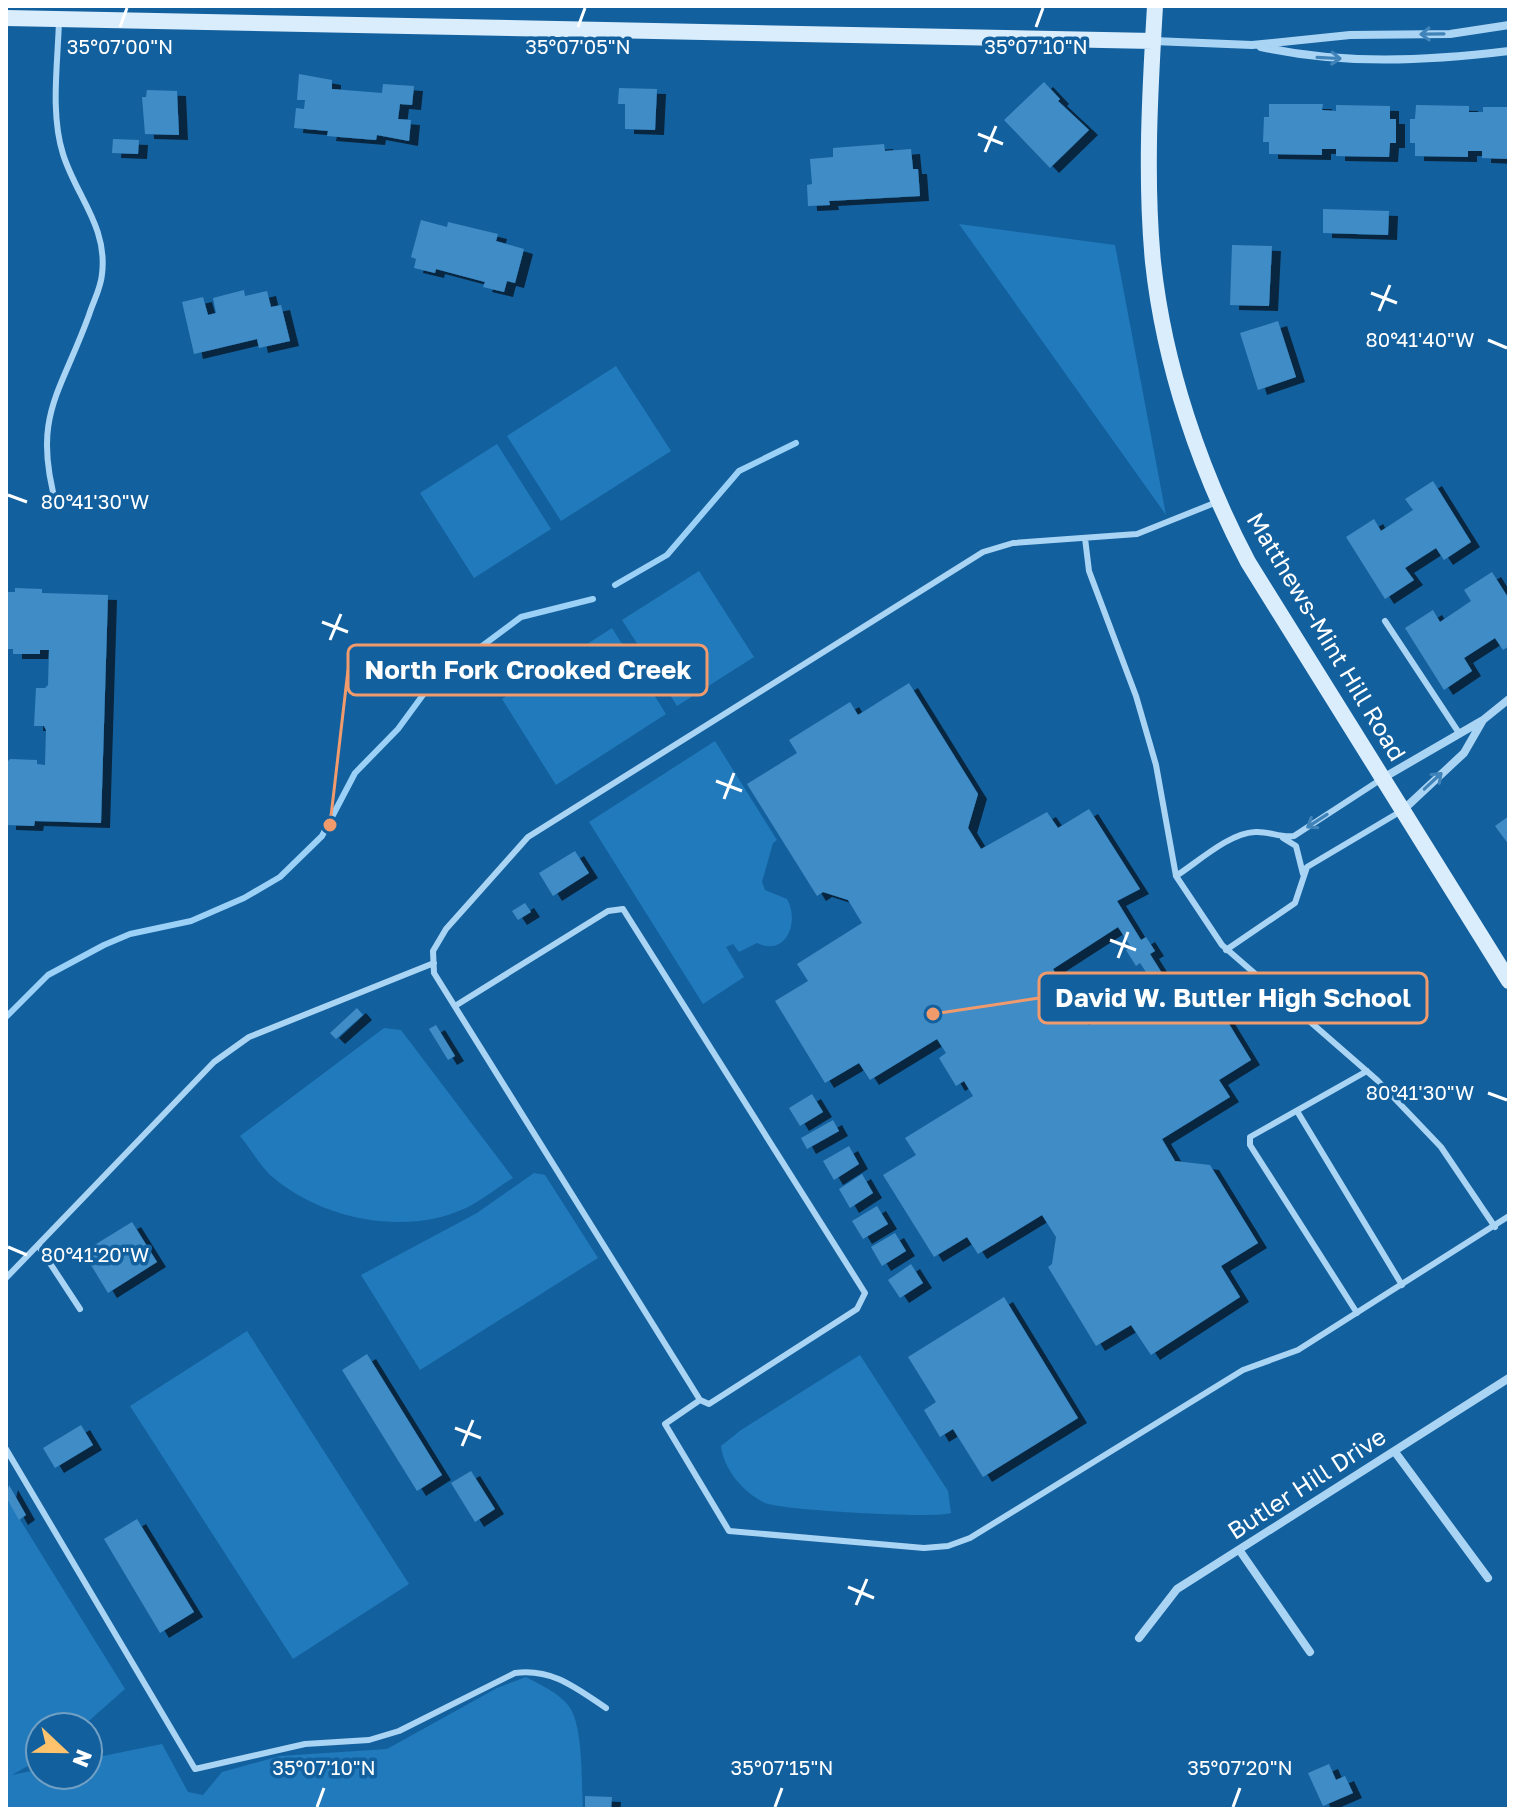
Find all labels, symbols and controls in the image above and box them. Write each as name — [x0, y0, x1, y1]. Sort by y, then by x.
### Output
one-way arrow — [1419, 26, 1446, 42]
text: 35°07'00"N — [67, 34, 173, 58]
text: 35°07'05"N — [525, 34, 631, 58]
text: 35°07'10"N — [984, 34, 1088, 58]
one-way arrow — [1315, 51, 1342, 66]
text: 80°41'40"W — [1366, 327, 1474, 351]
text: 80°41'30"W — [41, 489, 149, 513]
street label: Matthews-Mint Hill Road — [1242, 507, 1413, 766]
callout: North Fork Crooked Creek — [348, 645, 707, 695]
text: North Fork Crooked Creek — [365, 654, 691, 685]
one-way arrow — [1423, 772, 1443, 791]
one-way arrow — [1307, 812, 1329, 829]
callout: David W. Butler High School — [1039, 973, 1427, 1023]
text: David W. Butler High School — [1055, 982, 1411, 1013]
text: 80°41'30"W — [1366, 1080, 1474, 1104]
text: 80°41'20"W — [41, 1242, 149, 1266]
street label: Butler Hill Drive — [1222, 1421, 1391, 1545]
north arrow — [24, 1711, 104, 1791]
text: N — [67, 1746, 99, 1771]
text: 35°07'10"N — [272, 1755, 376, 1779]
text: 35°07'15"N — [731, 1755, 833, 1779]
text: 35°07'20"N — [1187, 1755, 1293, 1779]

